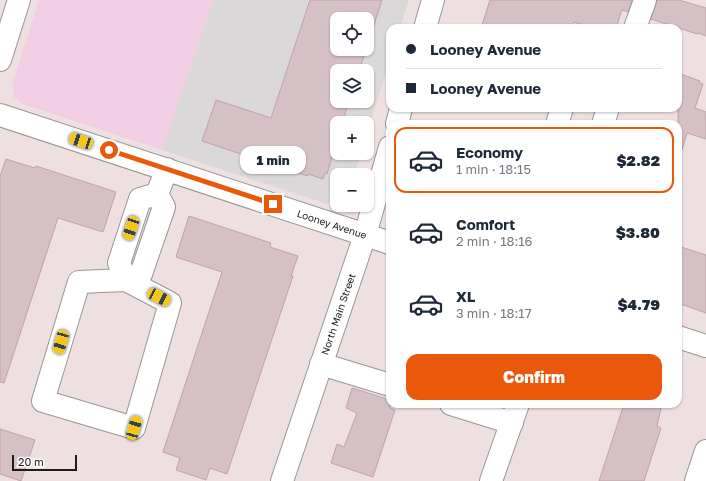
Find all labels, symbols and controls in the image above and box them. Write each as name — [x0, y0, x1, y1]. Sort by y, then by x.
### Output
map controls — [330, 12, 374, 212]
button: locate — [330, 12, 374, 56]
text: Looney Avenue — [430, 40, 541, 58]
button: layers — [330, 64, 374, 108]
text: Looney Avenue — [430, 79, 541, 97]
button: + — [330, 116, 374, 160]
car — [68, 132, 94, 150]
route start — [100, 141, 118, 159]
icon: car — [408, 142, 444, 178]
text: Economy — [456, 143, 523, 161]
callout: 1 min — [240, 146, 306, 174]
text: $2.82 — [617, 151, 660, 169]
text: 1 min — [256, 152, 290, 168]
text: 1 min · 18:15 — [456, 161, 531, 177]
button: − — [330, 168, 374, 212]
route end — [264, 195, 282, 213]
street label: Looney Avenue — [296, 207, 369, 241]
icon: car — [408, 214, 444, 250]
car — [122, 215, 140, 241]
text: Comfort — [456, 215, 515, 233]
text: $3.80 — [616, 223, 660, 241]
text: 2 min · 18:16 — [456, 233, 532, 249]
street label: North Main Street — [318, 272, 358, 356]
car — [146, 286, 172, 308]
icon: car — [408, 286, 444, 322]
text: XL — [456, 287, 475, 305]
text: $4.79 — [618, 295, 660, 313]
text: 3 min · 18:17 — [456, 305, 532, 321]
car — [52, 329, 70, 355]
button: Confirm — [406, 354, 662, 400]
car — [125, 415, 143, 441]
scale bar — [12, 453, 77, 472]
text: 20 m — [18, 455, 44, 468]

